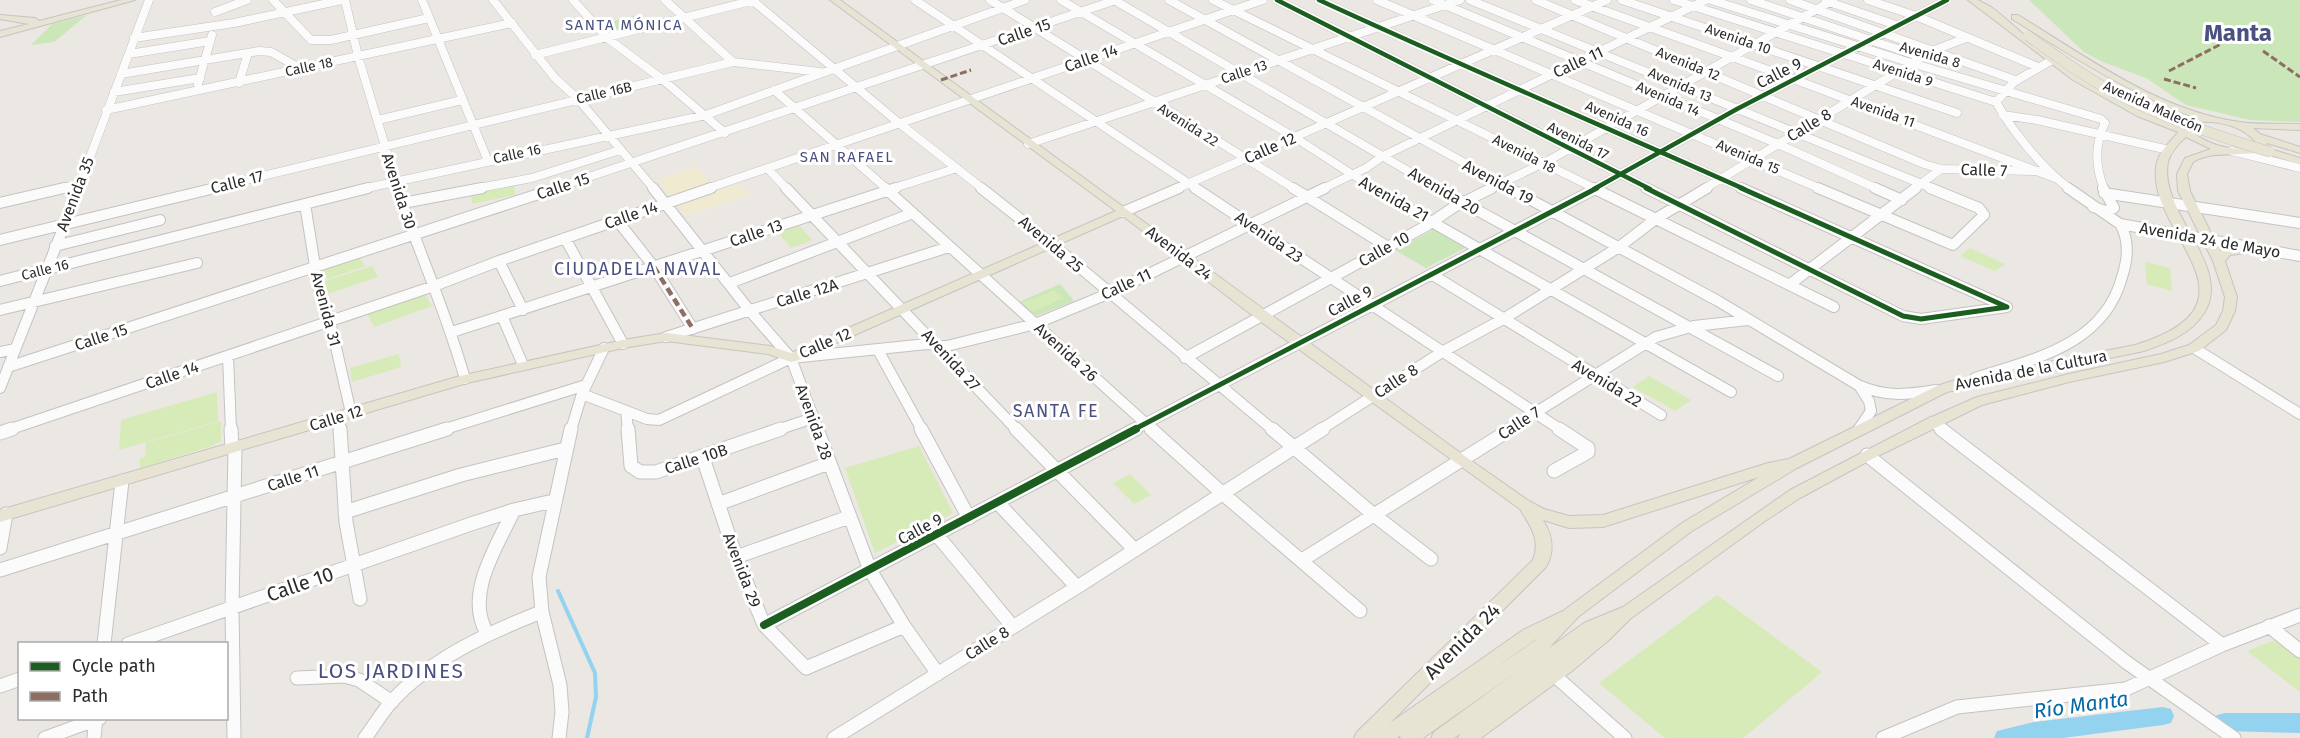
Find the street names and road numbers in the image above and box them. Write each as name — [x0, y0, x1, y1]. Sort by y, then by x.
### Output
street label: Calle 15 — [995, 14, 1053, 50]
street label: Avenida 10 — [1703, 20, 1773, 58]
street label: Avenida 8 — [1898, 38, 1962, 72]
street label: Calle 14 — [1062, 40, 1121, 76]
street label: Calle 11 — [1550, 42, 1606, 82]
street label: Avenida 12 — [1654, 44, 1722, 85]
street label: Calle 18 — [284, 54, 335, 80]
street label: Calle 9 — [1753, 54, 1805, 92]
street label: Avenida 9 — [1871, 55, 1935, 91]
street label: Calle 13 — [1219, 57, 1269, 87]
street label: Avenida 13 — [1646, 64, 1714, 106]
street label: Avenida Malecón — [2101, 77, 2205, 137]
street label: Calle 16B — [574, 78, 634, 108]
street label: Avenida 14 — [1633, 78, 1703, 120]
street label: Avenida 11 — [1849, 93, 1917, 131]
street label: Avenida 16 — [1583, 97, 1651, 141]
street label: Avenida 22 — [1155, 100, 1221, 150]
street label: Calle 8 — [1783, 104, 1835, 146]
street label: Avenida 17 — [1544, 118, 1612, 164]
street label: Calle 12 — [1241, 128, 1299, 168]
street label: Avenida 18 — [1490, 131, 1558, 177]
street label: Avenida 15 — [1714, 136, 1782, 178]
street label: Calle 16 — [492, 141, 542, 167]
street label: Avenida 30 — [378, 150, 420, 232]
street label: Avenida 35 — [52, 154, 98, 234]
street label: Avenida 19 — [1459, 155, 1537, 209]
street label: Calle 7 — [1960, 160, 2008, 180]
street label: Avenida 20 — [1405, 163, 1483, 219]
street label: Calle 17 — [209, 166, 265, 198]
street label: Calle 15 — [534, 169, 592, 203]
street label: Avenida 21 — [1356, 172, 1432, 226]
street label: Calle 14 — [602, 197, 661, 233]
street label: Avenida 23 — [1231, 207, 1307, 267]
street label: Avenida 25 — [1015, 212, 1087, 276]
street label: Calle 13 — [727, 215, 785, 251]
street label: Avenida 24 de Mayo — [2138, 218, 2282, 262]
street label: Avenida 24 — [1142, 222, 1216, 284]
street label: Calle 10 — [1355, 227, 1413, 271]
street label: Calle 16 — [20, 256, 70, 284]
street label: Calle 11 — [1098, 264, 1154, 304]
street label: Avenida 31 — [307, 270, 345, 348]
street label: Calle 12A — [774, 274, 841, 311]
street label: Calle 9 — [1324, 281, 1376, 321]
street label: Avenida 26 — [1030, 319, 1102, 385]
street label: Calle 15 — [72, 320, 130, 354]
street label: Calle 12 — [796, 324, 854, 362]
street label: Avenida 27 — [918, 325, 984, 395]
street label: Avenida de la Cultura — [1953, 346, 2109, 394]
street label: Avenida 22 — [1569, 355, 1645, 411]
street label: Calle 14 — [143, 357, 202, 393]
street label: Calle 8 — [1371, 360, 1422, 402]
street label: Avenida 28 — [792, 382, 836, 462]
street label: Calle 12 — [307, 401, 365, 435]
street label: Calle 7 — [1494, 402, 1544, 444]
street label: Calle 10B — [662, 440, 730, 478]
street label: Calle 11 — [265, 461, 321, 495]
street label: Calle 9 — [894, 509, 946, 549]
street label: Avenida 29 — [719, 530, 765, 610]
street label: Calle 10 — [263, 561, 337, 607]
street label: Avenida 24 — [1419, 598, 1505, 684]
street label: Calle 8 — [961, 622, 1013, 664]

